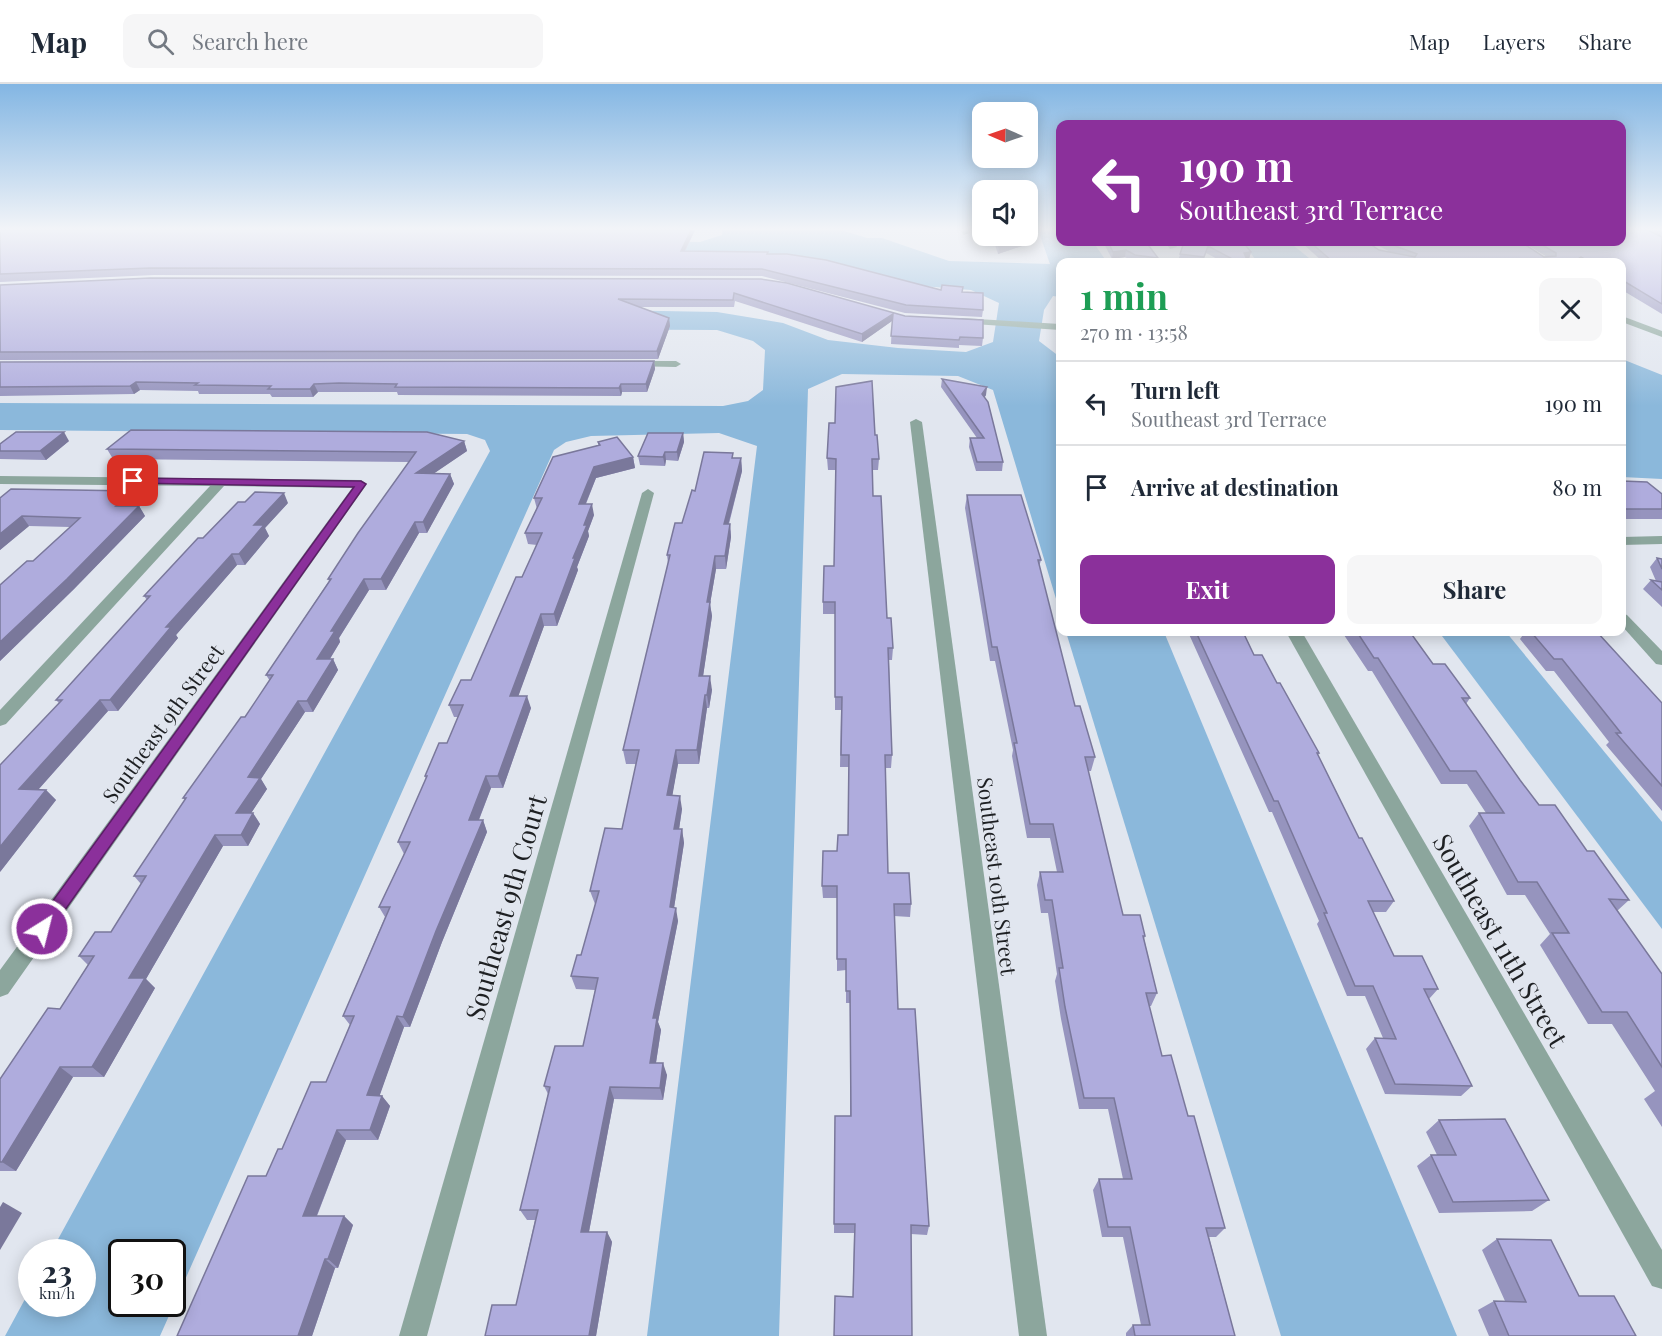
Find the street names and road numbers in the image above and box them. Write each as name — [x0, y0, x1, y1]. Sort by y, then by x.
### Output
street label: Southeast 9th Street — [95, 638, 229, 808]
street label: Southeast 10th Street — [972, 775, 1024, 977]
street label: Southeast 9th Court — [456, 789, 554, 1024]
street label: Southeast 11th Street — [1426, 827, 1577, 1054]

